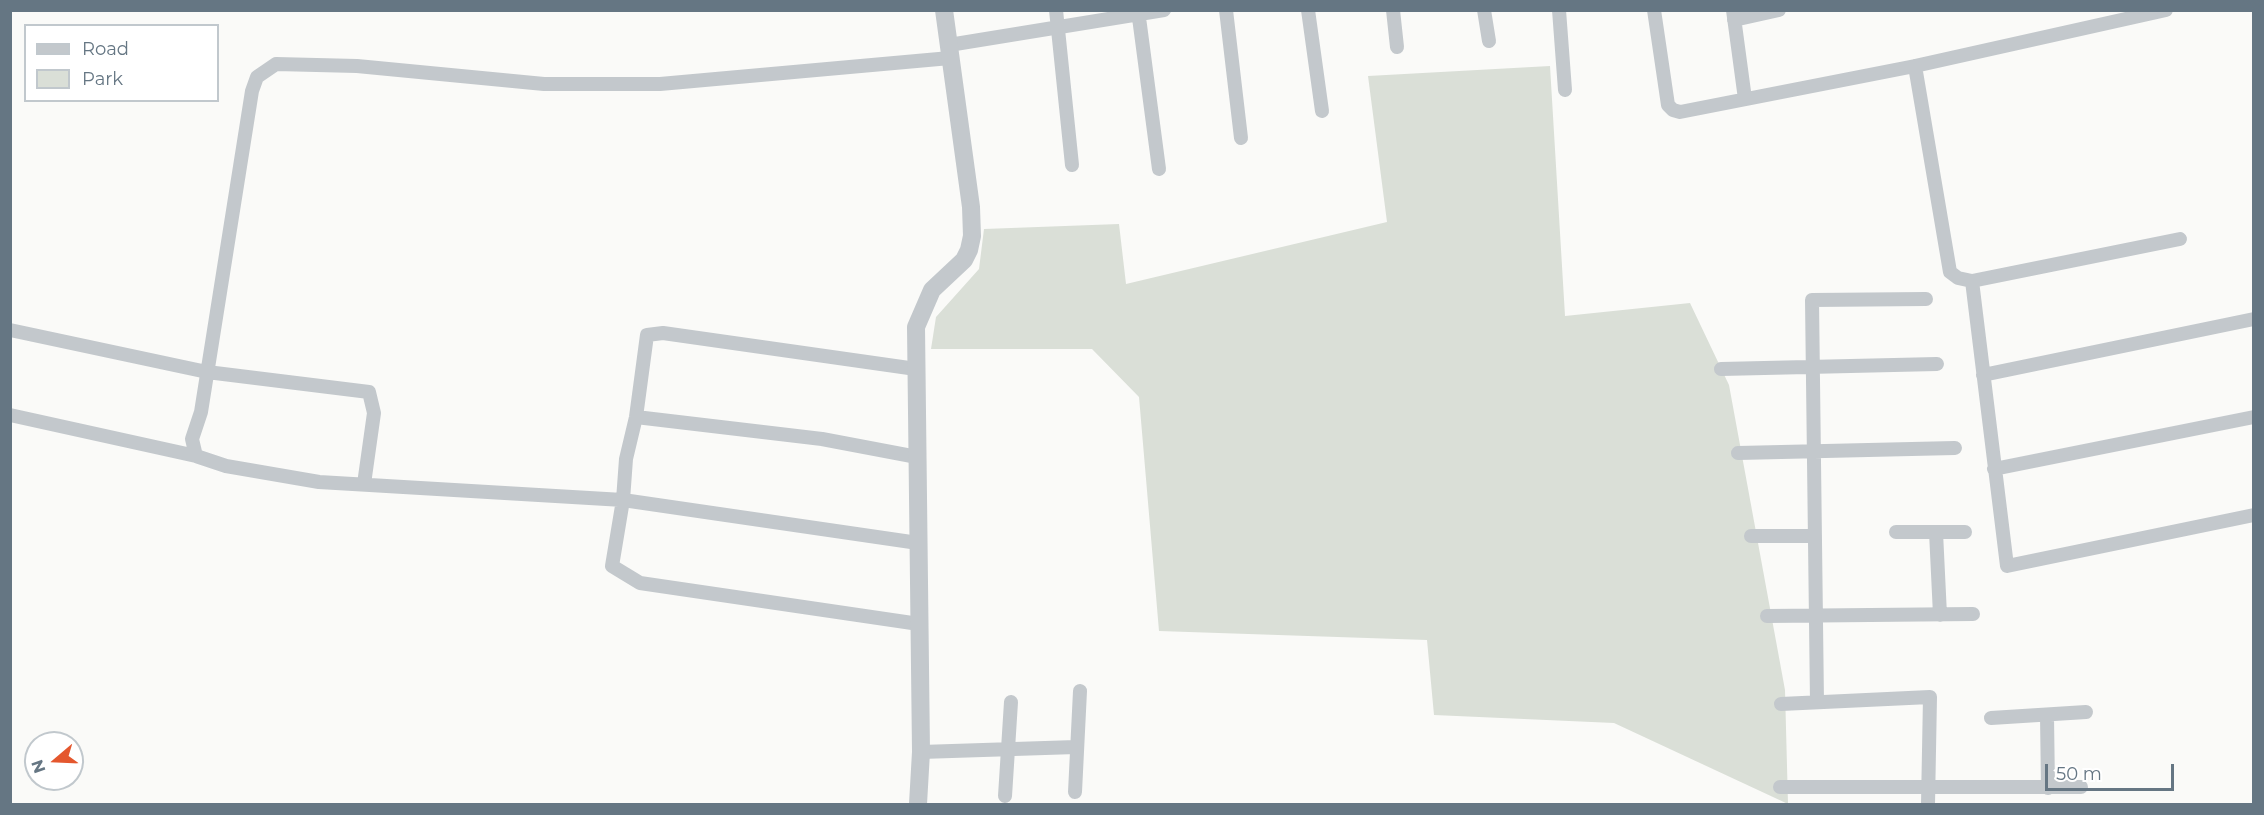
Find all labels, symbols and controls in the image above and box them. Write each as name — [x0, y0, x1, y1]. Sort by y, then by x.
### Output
legend — [24, 24, 219, 102]
text: Road — [82, 38, 129, 60]
text: Park — [82, 68, 123, 90]
north arrow — [24, 731, 84, 791]
scale bar — [2048, 752, 2177, 790]
text: N — [27, 757, 49, 776]
text: 50 m — [2056, 763, 2102, 785]

